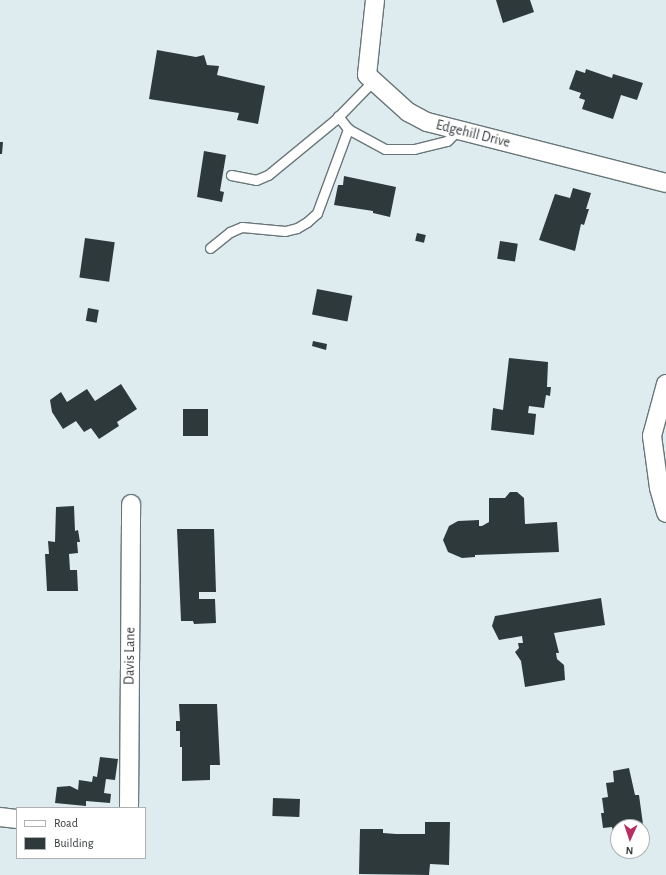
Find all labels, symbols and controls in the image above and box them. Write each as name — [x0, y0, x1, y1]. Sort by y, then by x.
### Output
street label: Edgehill Drive — [434, 117, 512, 151]
street label: Davis Lane — [121, 627, 139, 685]
legend — [16, 807, 146, 859]
text: Road — [54, 817, 78, 829]
north arrow — [610, 819, 650, 859]
text: Building — [54, 837, 94, 849]
text: N — [625, 845, 634, 856]

